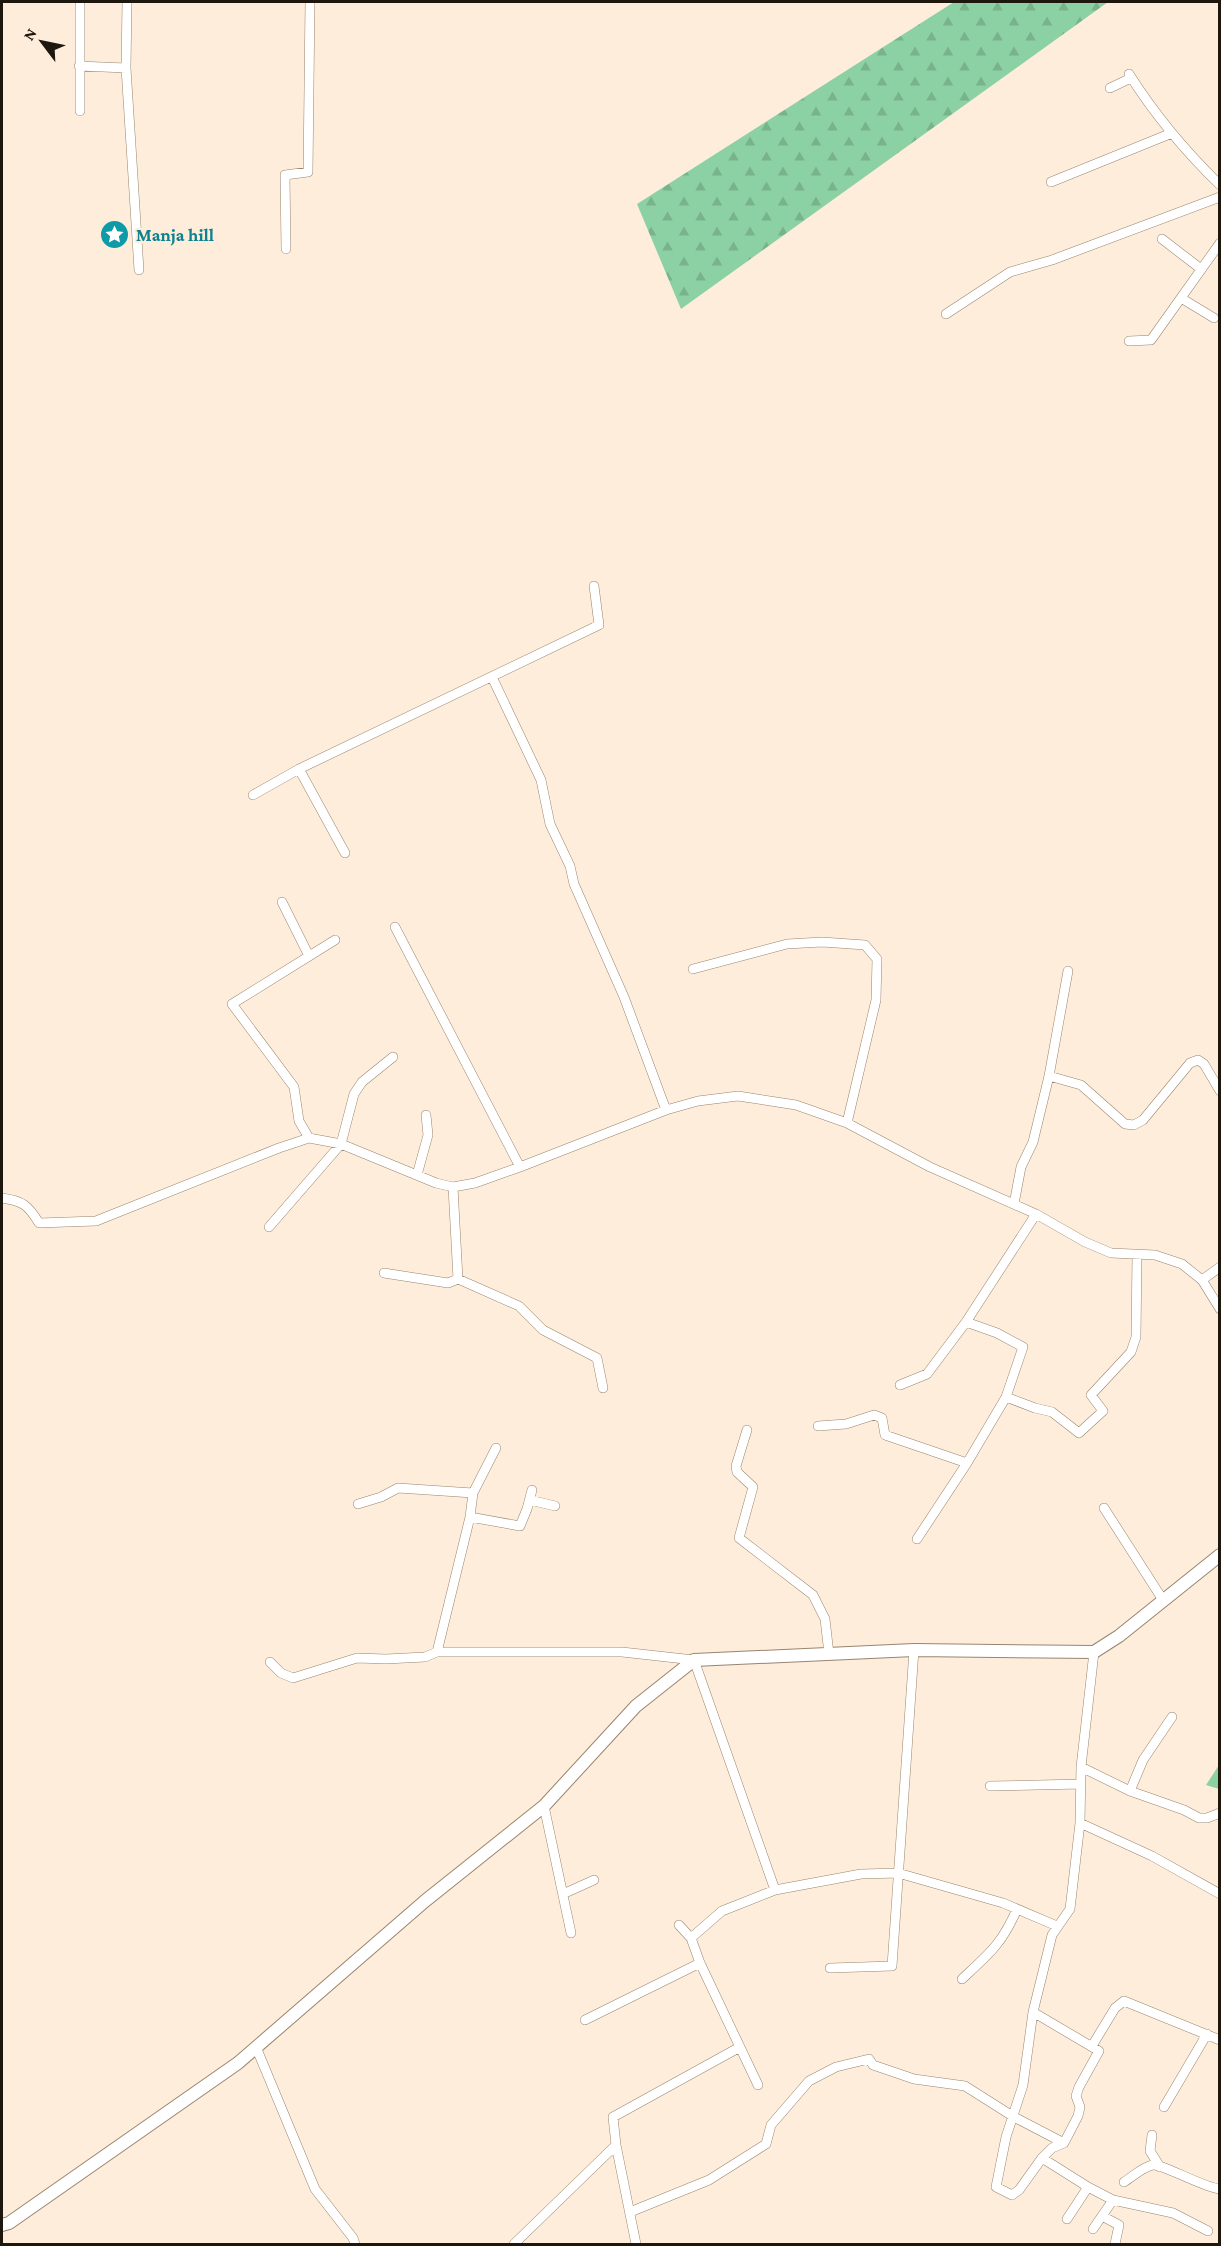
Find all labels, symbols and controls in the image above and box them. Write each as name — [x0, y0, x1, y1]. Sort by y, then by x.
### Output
north arrow — [12, 12, 72, 72]
text: N — [20, 25, 40, 43]
place icon: Manja hill — [99, 219, 131, 251]
place label: Manja hill — [136, 225, 214, 246]

